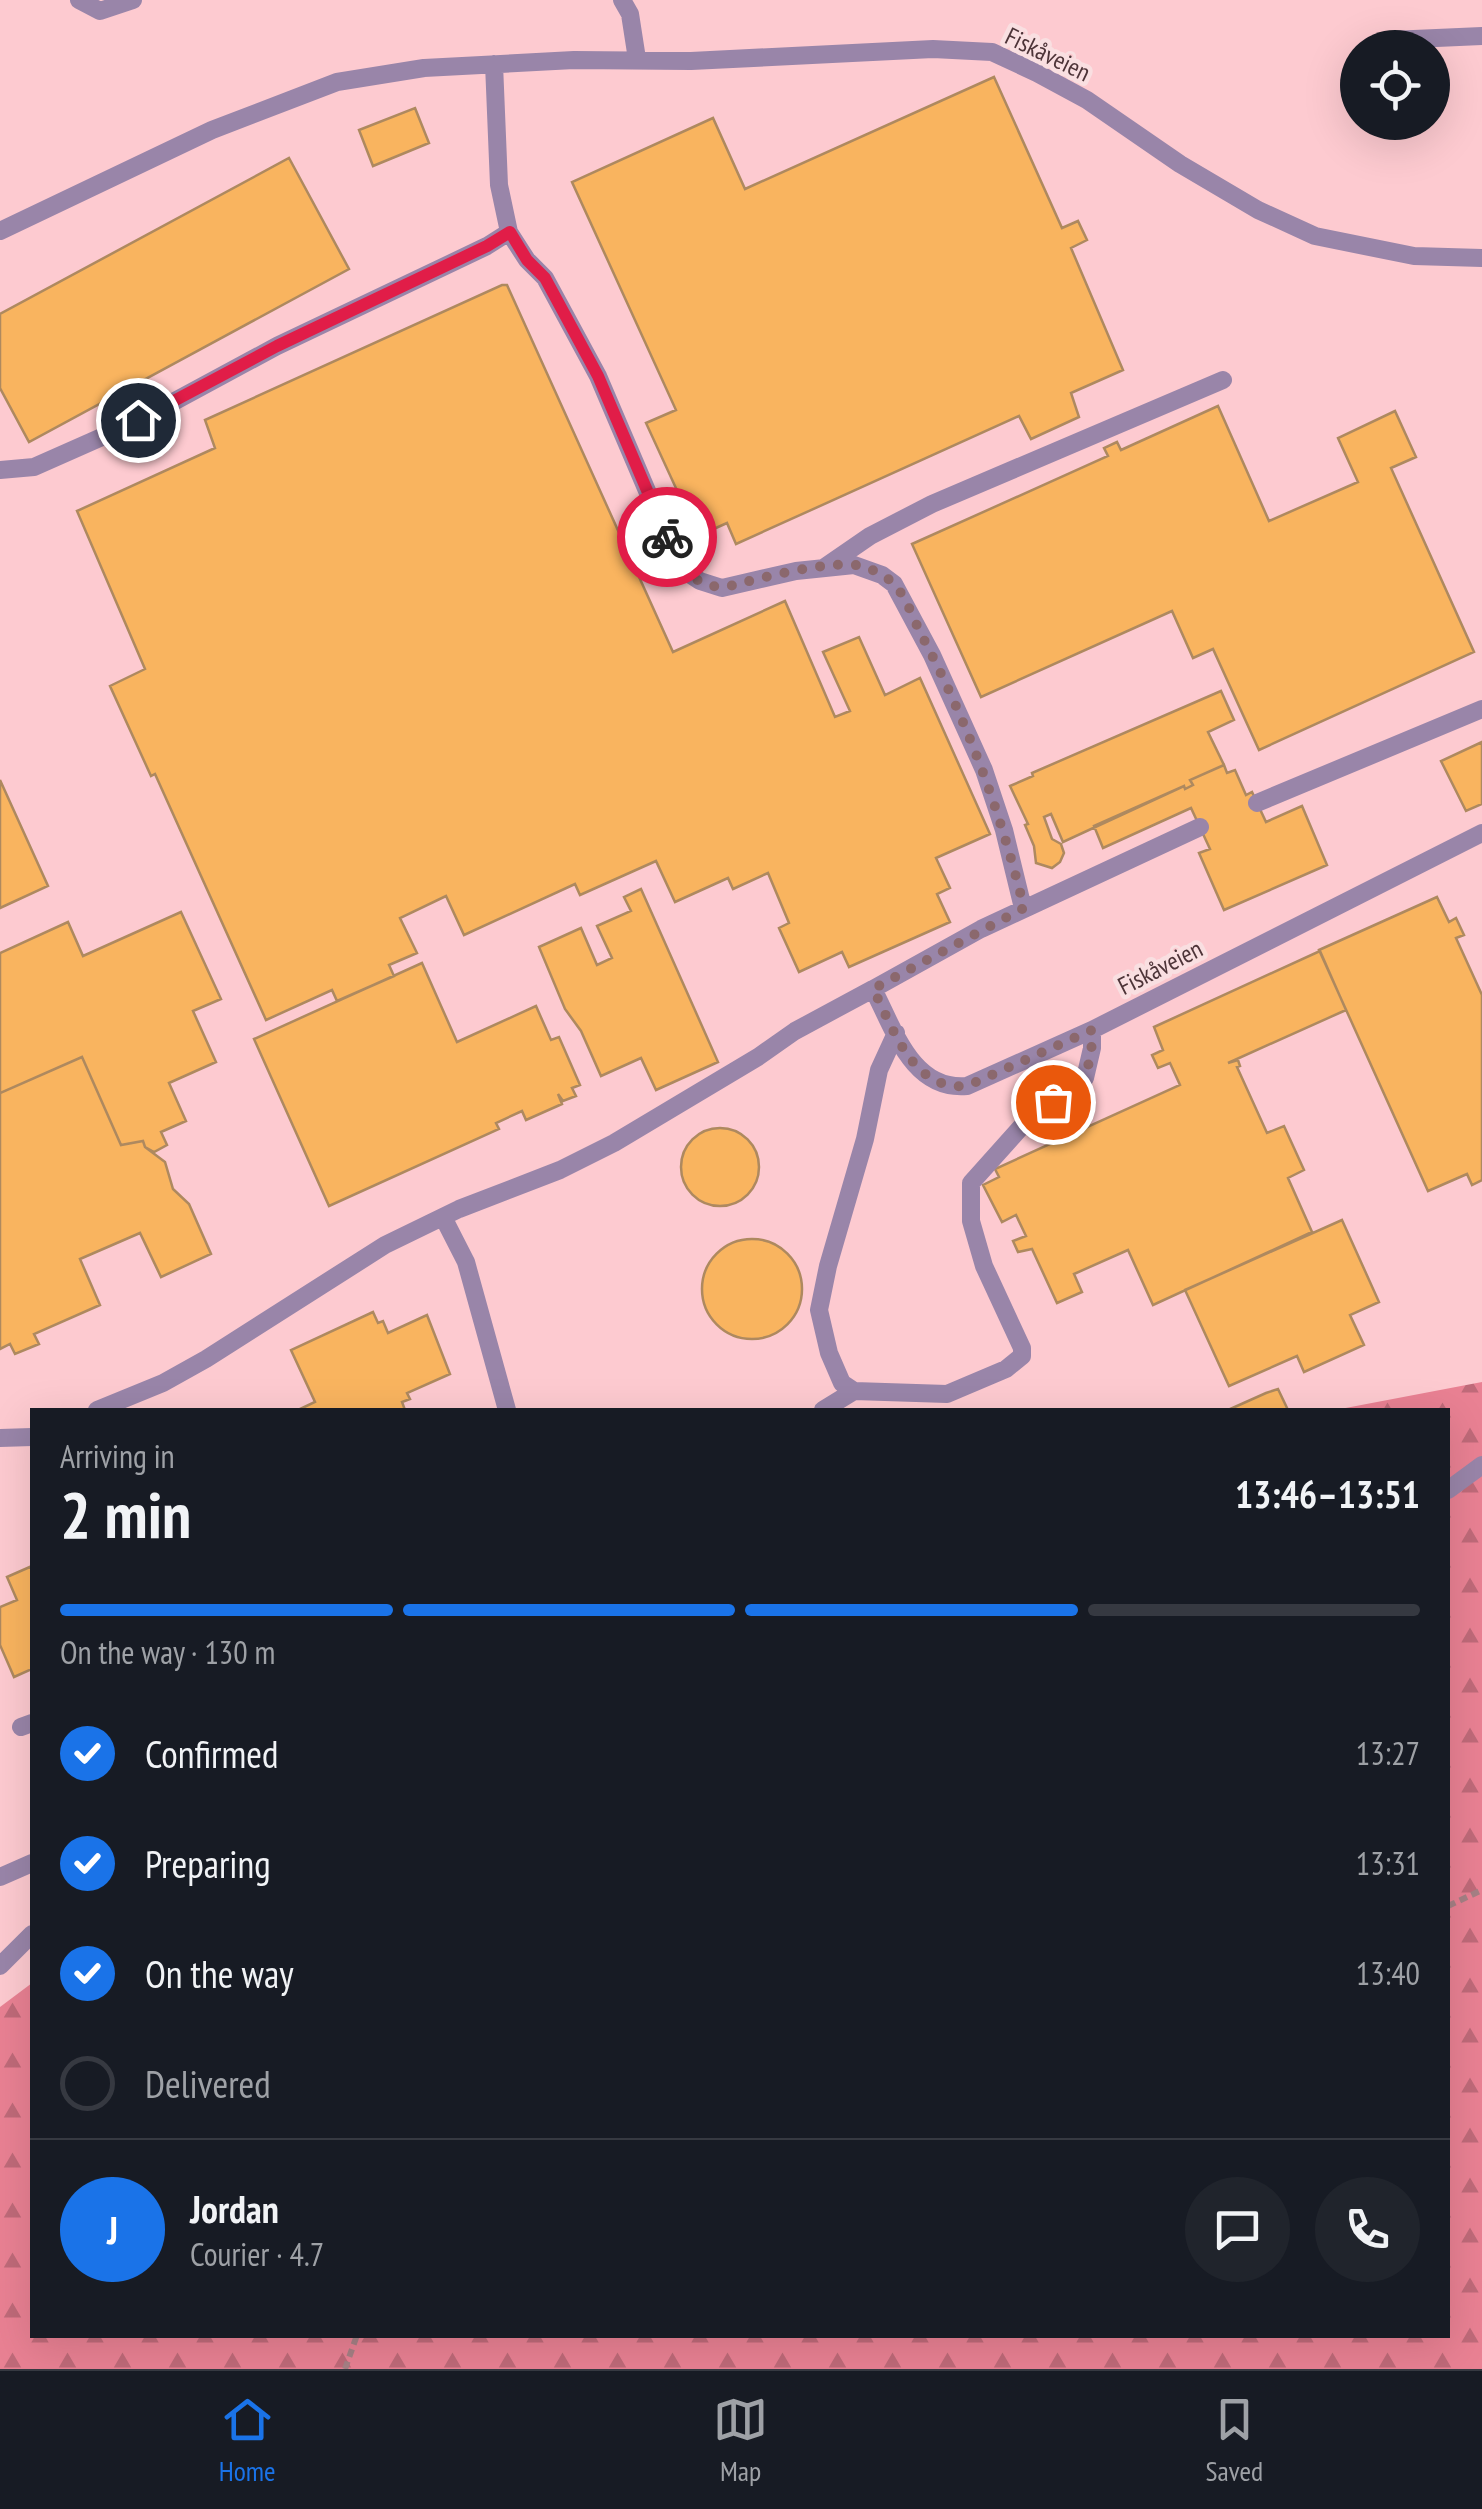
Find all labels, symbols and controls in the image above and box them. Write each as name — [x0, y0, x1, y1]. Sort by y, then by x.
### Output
street label: Fiskåveien — [1000, 20, 1096, 88]
map controls — [1340, 30, 1450, 140]
button: locate — [1340, 30, 1450, 140]
pin — [96, 378, 181, 463]
icon: home — [111, 393, 166, 448]
courier — [617, 487, 717, 587]
icon: bike — [640, 510, 695, 565]
street label: Fiskåveien — [1112, 932, 1208, 1002]
pin — [1011, 1060, 1096, 1145]
icon: bag — [1026, 1075, 1081, 1130]
text: Arriving in — [60, 1435, 175, 1477]
text: 13:46–13:51 — [1235, 1469, 1420, 1518]
text: 2 min — [60, 1472, 191, 1556]
text: On the way · 130 m — [60, 1631, 275, 1673]
icon: check — [60, 1726, 115, 1781]
text: Confirmed — [145, 1729, 278, 1778]
text: 13:27 — [1356, 1732, 1420, 1774]
icon: check — [60, 1836, 115, 1891]
text: Preparing — [145, 1839, 271, 1888]
text: 13:31 — [1356, 1842, 1420, 1884]
icon: check — [60, 1946, 115, 2001]
text: On the way — [145, 1949, 293, 1998]
text: 13:40 — [1356, 1952, 1420, 1994]
text: Delivered — [145, 2059, 271, 2108]
button: chat — [1185, 2177, 1290, 2282]
button: phone — [1315, 2177, 1420, 2282]
text: Jordan — [190, 2184, 279, 2233]
text: J — [107, 2205, 118, 2254]
text: Courier · 4.7 — [190, 2233, 324, 2275]
tab: Home — [219, 2392, 276, 2489]
tab: Map — [713, 2392, 768, 2489]
tab: Saved — [1206, 2392, 1263, 2489]

